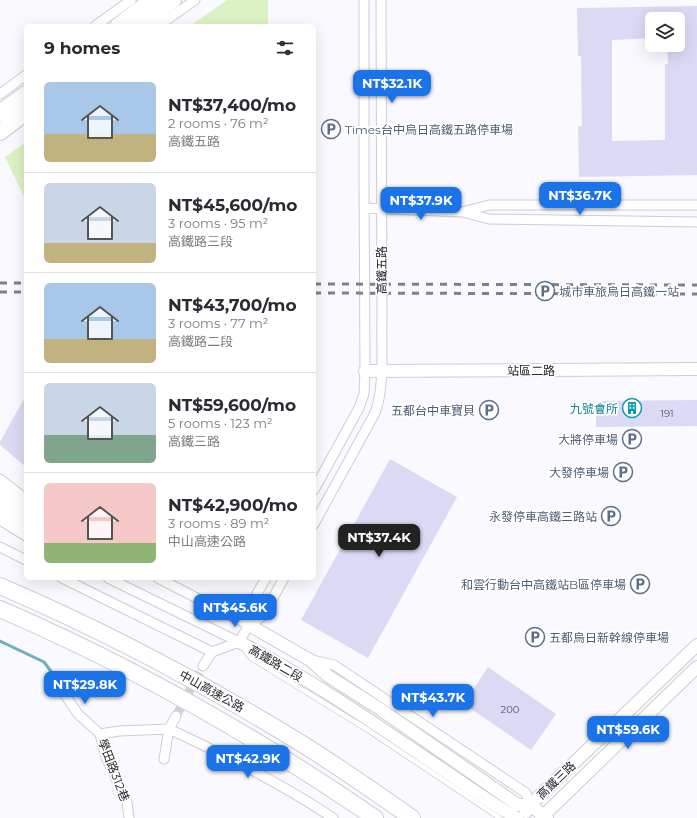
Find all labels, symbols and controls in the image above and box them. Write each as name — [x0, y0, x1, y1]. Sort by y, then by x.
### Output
map controls — [645, 12, 685, 52]
button: layers — [645, 12, 685, 52]
icon: filters — [274, 37, 296, 59]
text: 9 homes — [44, 38, 120, 58]
pin: NT$32.1K — [351, 70, 433, 104]
text: NT$32.1K — [362, 75, 422, 91]
text: NT$37,400/mo — [168, 95, 296, 115]
icon: home — [76, 98, 124, 146]
text: 2 rooms · 76 m² — [168, 115, 268, 131]
parking icon: Times台中烏日高鐵五路停車場 — [320, 118, 342, 140]
place label: Times台中烏日高鐵五路停車場 — [345, 122, 513, 137]
text: 高鐵五路 — [168, 133, 220, 149]
pin: NT$36.7K — [539, 182, 621, 216]
pin: NT$37.9K — [380, 187, 462, 221]
text: NT$36.7K — [548, 187, 612, 203]
text: NT$37.9K — [389, 192, 453, 208]
text: NT$45,600/mo — [168, 195, 297, 215]
icon: home — [76, 199, 124, 247]
text: 3 rooms · 95 m² — [168, 215, 268, 231]
text: 高鐵路三段 — [168, 233, 233, 249]
street label: 高鐵五路 — [374, 246, 389, 294]
parking icon: 城市車旅烏日高鐵一站 — [534, 280, 556, 302]
place label: 城市車旅烏日高鐵一站 — [559, 284, 679, 299]
text: NT$43,700/mo — [168, 295, 297, 315]
icon: home — [76, 299, 124, 347]
text: 3 rooms · 77 m² — [168, 315, 268, 331]
text: 高鐵路二段 — [168, 333, 233, 349]
street label: 站區二路 — [507, 363, 555, 378]
text: NT$59,600/mo — [168, 395, 296, 415]
building icon: 九號會所 — [621, 397, 643, 419]
icon: home — [76, 399, 124, 447]
parking icon: 五都台中車寶貝 — [478, 399, 500, 421]
place label: 九號會所 — [570, 401, 618, 416]
place label: 五都台中車寶貝 — [391, 403, 475, 418]
house number: 191 — [660, 407, 674, 420]
text: 5 rooms · 123 m² — [168, 415, 273, 431]
parking icon: 大將停車場 — [621, 428, 643, 450]
place label: 大將停車場 — [558, 432, 618, 447]
text: 高鐵三路 — [168, 433, 220, 449]
parking icon: 大發停車場 — [612, 461, 634, 483]
place label: 大發停車場 — [549, 465, 609, 480]
text: NT$42,900/mo — [168, 495, 298, 515]
icon: home — [76, 499, 124, 547]
parking icon: 永發停車高鐵三路站 — [600, 505, 622, 527]
place label: 永發停車高鐵三路站 — [489, 509, 597, 524]
text: 3 rooms · 89 m² — [168, 515, 269, 531]
pin: NT$37.4K — [338, 524, 420, 558]
text: NT$37.4K — [347, 529, 411, 545]
text: 中山高速公路 — [168, 533, 246, 549]
parking icon: 和雲行動台中高鐵站B區停車場 — [629, 573, 651, 595]
place label: 和雲行動台中高鐵站B區停車場 — [461, 577, 626, 592]
pin: NT$45.6K — [194, 594, 276, 628]
text: NT$45.6K — [203, 599, 267, 615]
parking icon: 五都烏日新幹線停車場 — [524, 626, 546, 648]
place label: 五都烏日新幹線停車場 — [549, 630, 669, 645]
street label: 高鐵路二段 — [246, 642, 306, 684]
street label: 中山高速公路 — [177, 667, 247, 715]
pin: NT$29.8K — [44, 671, 126, 705]
text: NT$29.8K — [53, 676, 117, 692]
pin: NT$43.7K — [392, 684, 474, 718]
text: NT$43.7K — [401, 689, 465, 705]
house number: 200 — [501, 703, 520, 716]
pin: NT$59.6K — [587, 716, 669, 750]
text: NT$59.6K — [596, 721, 660, 737]
street label: 學田路312巷 — [95, 737, 133, 803]
pin: NT$42.9K — [207, 745, 289, 779]
text: NT$42.9K — [216, 750, 280, 766]
street label: 高鐵三路 — [534, 758, 578, 802]

